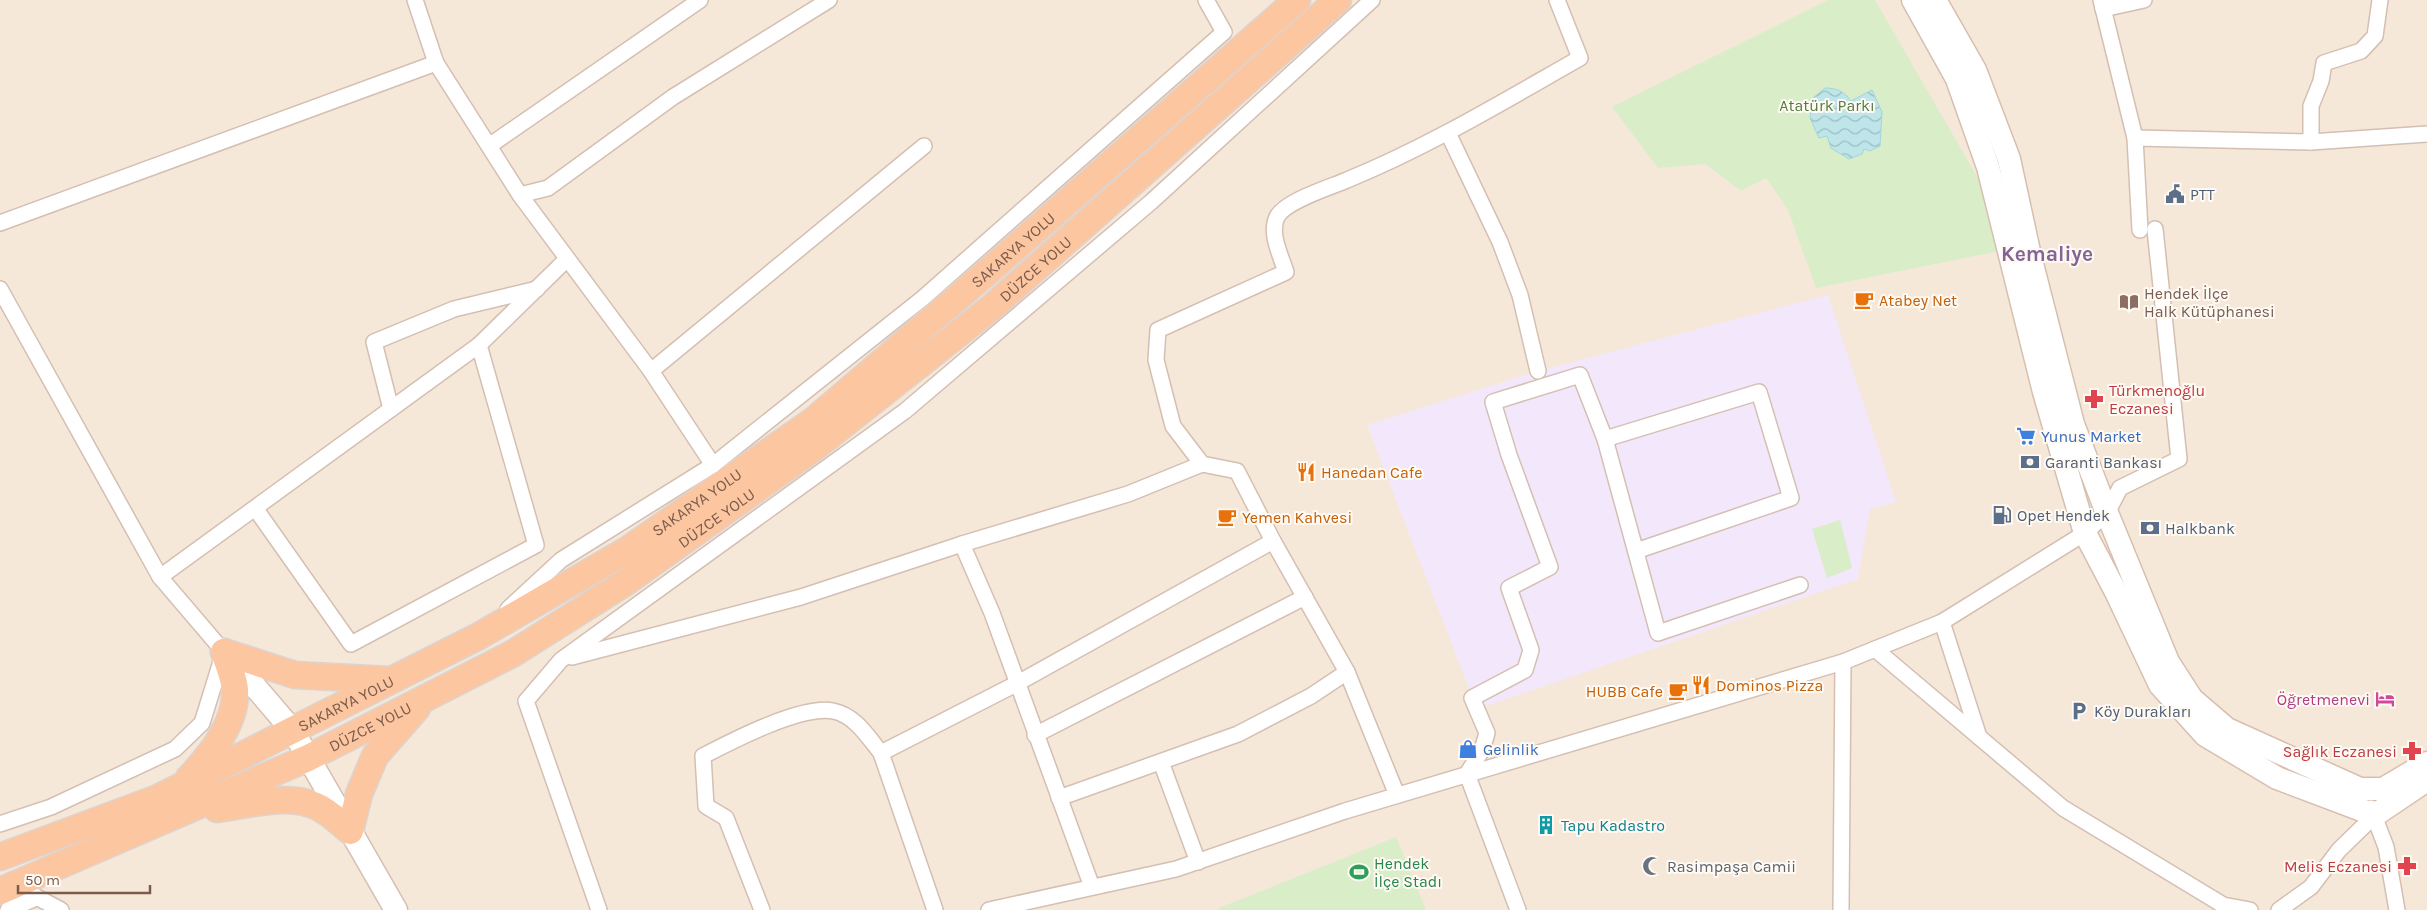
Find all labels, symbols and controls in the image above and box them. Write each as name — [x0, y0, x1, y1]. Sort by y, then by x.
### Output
park label: Atatürk Parkı — [1779, 96, 1875, 115]
public building icon: PTT — [2164, 183, 2186, 205]
place label: PTT — [2190, 185, 2215, 204]
street label: SAKARYA YOLU — [967, 208, 1059, 291]
street label: DÜZCE YOLU — [995, 232, 1075, 306]
district label: Kemaliye — [2001, 242, 2093, 266]
place label: Hendek İlçe Halk Kütüphanesi — [2144, 284, 2275, 321]
cafe icon: Atabey Net — [1853, 289, 1875, 311]
place label: Atabey Net — [1879, 291, 1957, 310]
library icon: Hendek İlçe Halk Kütüphanesi — [2118, 291, 2140, 313]
place label: Türkmenoğlu Eczanesi — [2109, 381, 2205, 418]
pharmacy icon: Türkmenoğlu Eczanesi — [2083, 388, 2105, 410]
supermarket icon: Yunus Market — [2015, 425, 2037, 447]
place label: Yunus Market — [2041, 427, 2141, 446]
bank icon: Garanti Bankası — [2019, 451, 2041, 473]
place label: Garanti Bankası — [2045, 453, 2162, 472]
restaurant icon: Hanedan Cafe — [1295, 461, 1317, 483]
place label: Hanedan Cafe — [1321, 463, 1422, 482]
street label: SAKARYA YOLU — [648, 464, 745, 540]
street label: DÜZCE YOLU — [674, 484, 758, 552]
fuel station icon: Opet Hendek — [1991, 504, 2013, 526]
cafe icon: Yemen Kahvesi — [1216, 506, 1238, 528]
place label: Opet Hendek — [2017, 506, 2110, 525]
place label: Yemen Kahvesi — [1242, 508, 1352, 527]
bank icon: Halkbank — [2139, 517, 2161, 539]
place label: Halkbank — [2165, 519, 2235, 538]
street label: SAKARYA YOLU — [295, 671, 397, 735]
restaurant icon: Dominos Pizza — [1690, 674, 1712, 696]
place label: Dominos Pizza — [1716, 676, 1823, 695]
cafe icon: HUBB Cafe — [1667, 680, 1689, 702]
place label: HUBB Cafe — [1586, 682, 1663, 701]
hotel icon: Öğretmenevi — [2374, 688, 2396, 710]
place label: Öğretmenevi — [2277, 690, 2370, 709]
street label: DÜZCE YOLU — [326, 698, 414, 755]
parking icon: Köy Durakları — [2068, 700, 2090, 722]
place label: Köy Durakları — [2094, 702, 2191, 721]
shop icon: Gelinlik — [1457, 738, 1479, 760]
place label: Gelinlik — [1483, 740, 1539, 759]
pharmacy icon: Sağlık Eczanesi — [2401, 740, 2423, 762]
place label: Sağlık Eczanesi — [2283, 742, 2397, 761]
building icon: Tapu Kadastro — [1535, 814, 1557, 836]
place label: Tapu Kadastro — [1561, 816, 1665, 835]
place label: Hendek İlçe Stadı — [1374, 854, 1442, 891]
mosque icon: Rasimpaşa Camii — [1641, 855, 1663, 877]
pharmacy icon: Melis Eczanesi — [2396, 855, 2418, 877]
place label: Rasimpaşa Camii — [1667, 857, 1796, 876]
place label: Melis Eczanesi — [2284, 857, 2392, 876]
sports icon: Hendek İlçe Stadı — [1348, 861, 1370, 883]
scale bar — [18, 862, 150, 894]
text: 50 m — [25, 871, 60, 889]

